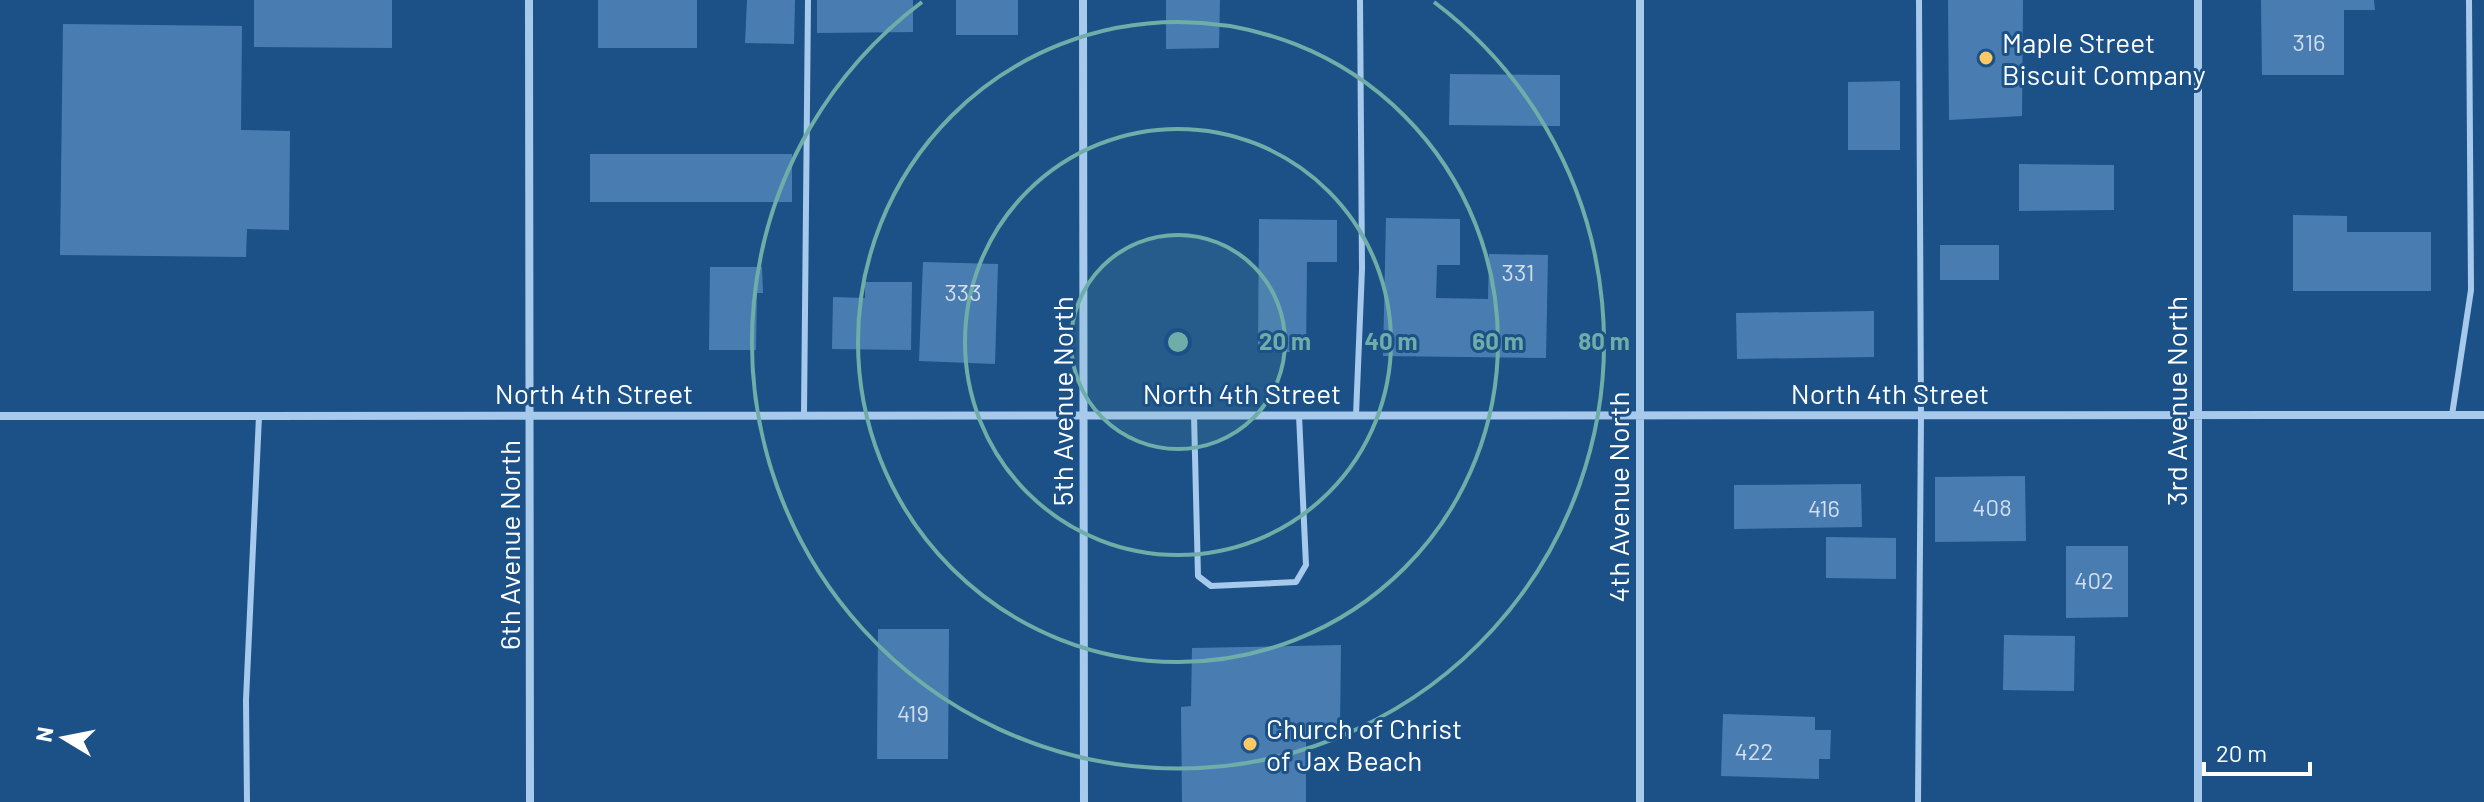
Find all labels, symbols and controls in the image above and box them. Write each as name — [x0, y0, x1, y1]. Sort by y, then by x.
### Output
place label: Maple Street Biscuit Company — [2002, 25, 2206, 91]
house number: 316 — [2293, 27, 2325, 56]
marker: Maple Street Biscuit Company — [1977, 49, 1995, 67]
house number: 331 — [1502, 257, 1534, 286]
house number: 333 — [944, 277, 982, 306]
street label: 5th Avenue North — [1045, 296, 1079, 506]
street label: 3rd Avenue North — [2159, 296, 2193, 506]
text: 20 m — [1259, 326, 1311, 355]
text: 40 m — [1364, 326, 1418, 355]
text: 60 m — [1472, 326, 1524, 355]
text: 80 m — [1578, 326, 1630, 355]
centre of rings — [1164, 328, 1192, 356]
street label: North 4th Street — [495, 376, 693, 410]
street label: North 4th Street — [1143, 376, 1341, 410]
street label: North 4th Street — [1791, 376, 1989, 410]
street label: 4th Avenue North — [1601, 392, 1635, 602]
street label: 6th Avenue North — [492, 440, 526, 650]
house number: 408 — [1972, 492, 2012, 521]
house number: 416 — [1808, 493, 1840, 522]
house number: 402 — [2074, 565, 2114, 594]
north arrow — [24, 698, 104, 778]
house number: 419 — [897, 698, 929, 727]
place label: Church of Christ of Jax Beach — [1266, 711, 1462, 777]
text: N — [29, 725, 57, 744]
scale bar — [2204, 726, 2310, 776]
marker: Church of Christ of Jax Beach — [1241, 735, 1259, 753]
house number: 422 — [1735, 736, 1773, 765]
text: 20 m — [2216, 738, 2267, 767]

